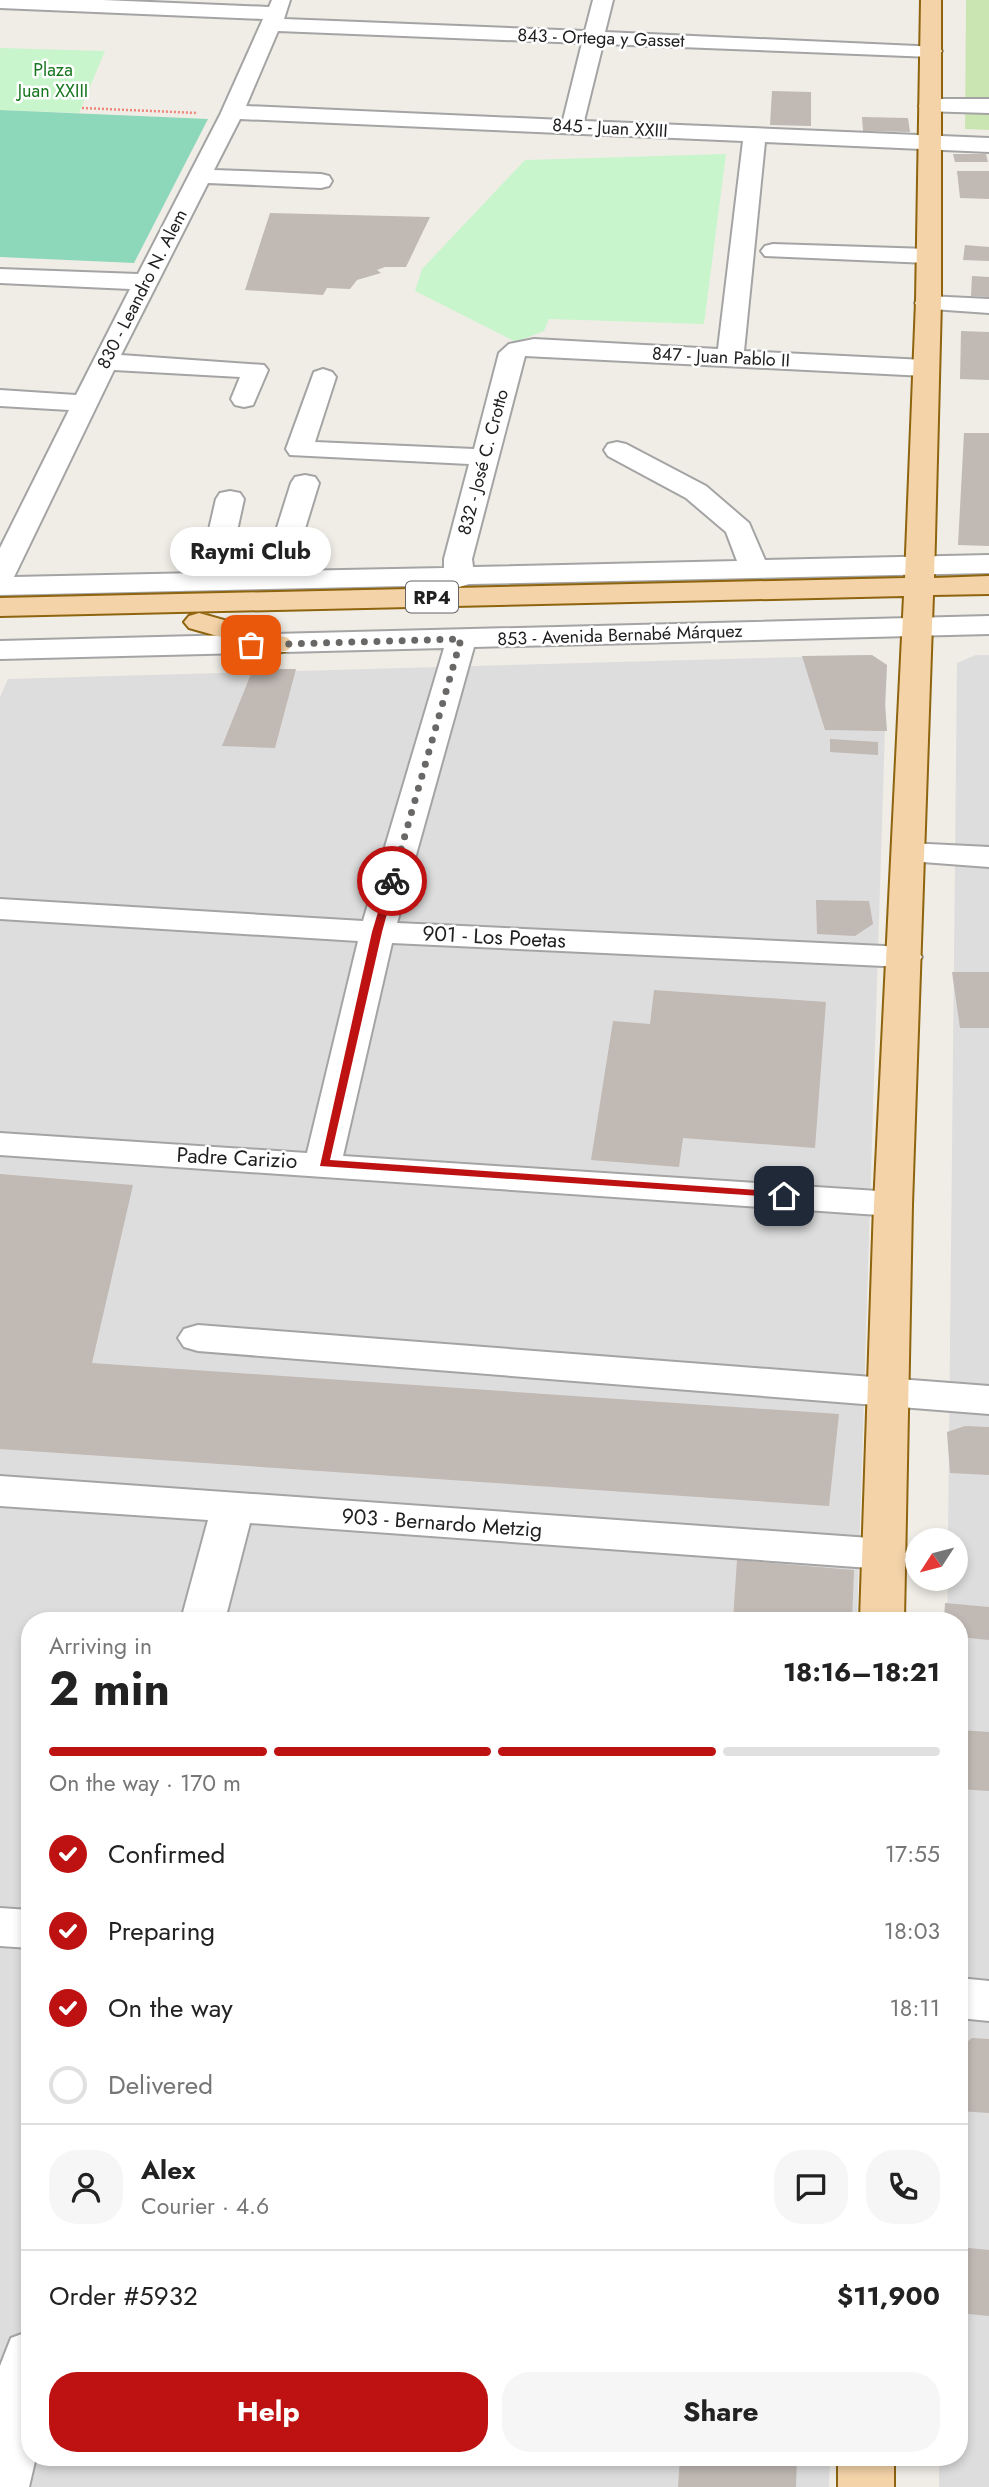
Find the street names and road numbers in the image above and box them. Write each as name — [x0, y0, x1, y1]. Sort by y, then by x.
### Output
street label: 843 - Ortega y Gasset — [517, 22, 686, 54]
street label: 845 - Juan XXIII — [552, 112, 668, 144]
street label: 830 - Leandro N. Alem — [90, 205, 194, 373]
street label: 847 - Juan Pablo II — [651, 340, 791, 374]
street label: 832 - José C. Crotto — [451, 386, 515, 538]
road number: RP4 — [406, 582, 458, 612]
street label: 853 - Avenida Bernabé Márquez — [497, 618, 744, 652]
street label: 901 - Los Poetas — [422, 918, 566, 956]
street label: Padre Carizio — [176, 1140, 298, 1176]
street label: 903 - Bernardo Metzig — [341, 1501, 543, 1545]

